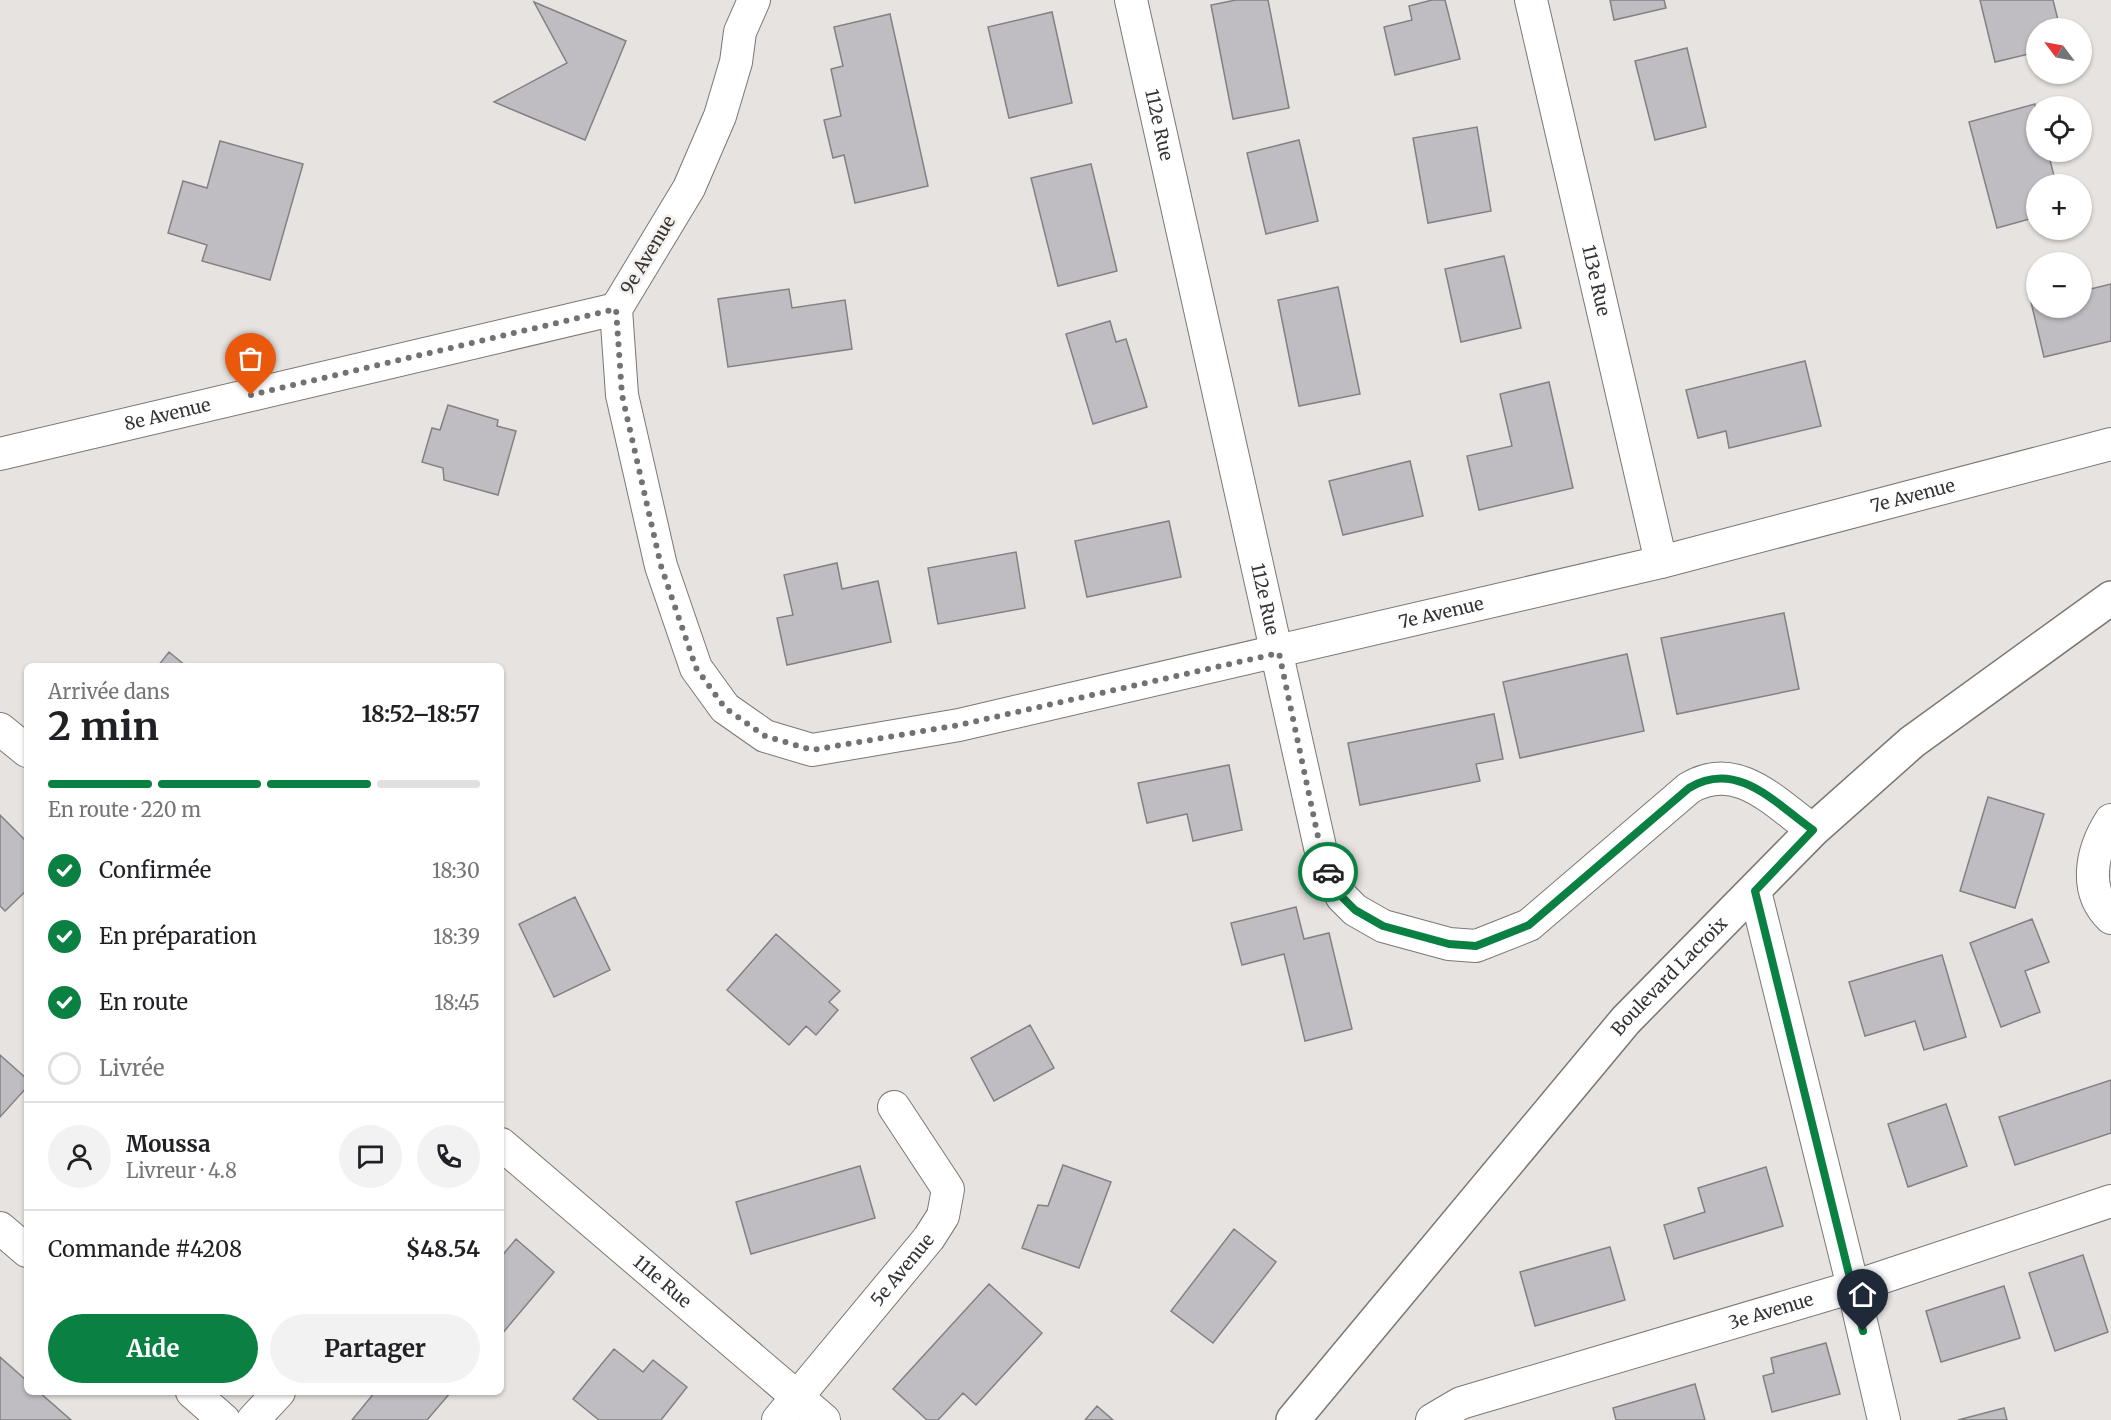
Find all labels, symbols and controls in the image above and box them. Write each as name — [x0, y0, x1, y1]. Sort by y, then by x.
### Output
north arrow — [2026, 18, 2092, 84]
map controls — [2026, 18, 2092, 318]
street label: 112e Rue — [1140, 87, 1179, 163]
button: locate — [2026, 96, 2092, 162]
button: + — [2026, 174, 2092, 240]
street label: 9e Avenue — [615, 211, 680, 298]
street label: 113e Rue — [1577, 243, 1616, 318]
button: − — [2026, 252, 2092, 318]
pin — [225, 333, 276, 395]
icon: bag — [234, 342, 267, 375]
street label: 8e Avenue — [122, 393, 213, 435]
street label: 7e Avenue — [1868, 473, 1957, 518]
street label: 112e Rue — [1246, 561, 1284, 637]
street label: 7e Avenue — [1396, 592, 1486, 634]
text: Arrivée dans — [48, 679, 170, 704]
text: 18:52–18:57 — [362, 700, 480, 728]
text: 2 min — [48, 702, 159, 751]
text: En route · 220 m — [48, 797, 201, 822]
courier — [1298, 842, 1358, 902]
icon: check — [48, 854, 81, 887]
text: Confirmée — [99, 856, 211, 884]
icon: car — [1312, 856, 1345, 889]
text: 18:30 — [432, 858, 480, 883]
street label: Boulevard Lacroix — [1606, 912, 1732, 1040]
icon: check — [48, 920, 81, 953]
text: En préparation — [99, 922, 257, 950]
text: 18:39 — [433, 924, 480, 949]
icon: check — [48, 986, 81, 1019]
text: En route — [99, 988, 188, 1016]
text: 18:45 — [434, 990, 480, 1015]
text: Livrée — [99, 1054, 165, 1082]
button: person — [48, 1125, 111, 1188]
button: chat — [339, 1125, 402, 1188]
button: phone — [417, 1125, 480, 1188]
text: Moussa — [126, 1130, 211, 1158]
text: Livreur · 4.8 — [126, 1158, 237, 1183]
street label: 5e Avenue — [865, 1229, 939, 1311]
text: Commande #4208 — [48, 1235, 242, 1263]
text: $48.54 — [406, 1235, 480, 1263]
street label: 111e Rue — [629, 1250, 696, 1313]
pin — [1837, 1269, 1888, 1331]
icon: home — [1846, 1278, 1879, 1311]
street label: 3e Avenue — [1726, 1287, 1816, 1334]
button: Aide — [48, 1314, 258, 1383]
button: Partager — [270, 1314, 480, 1383]

